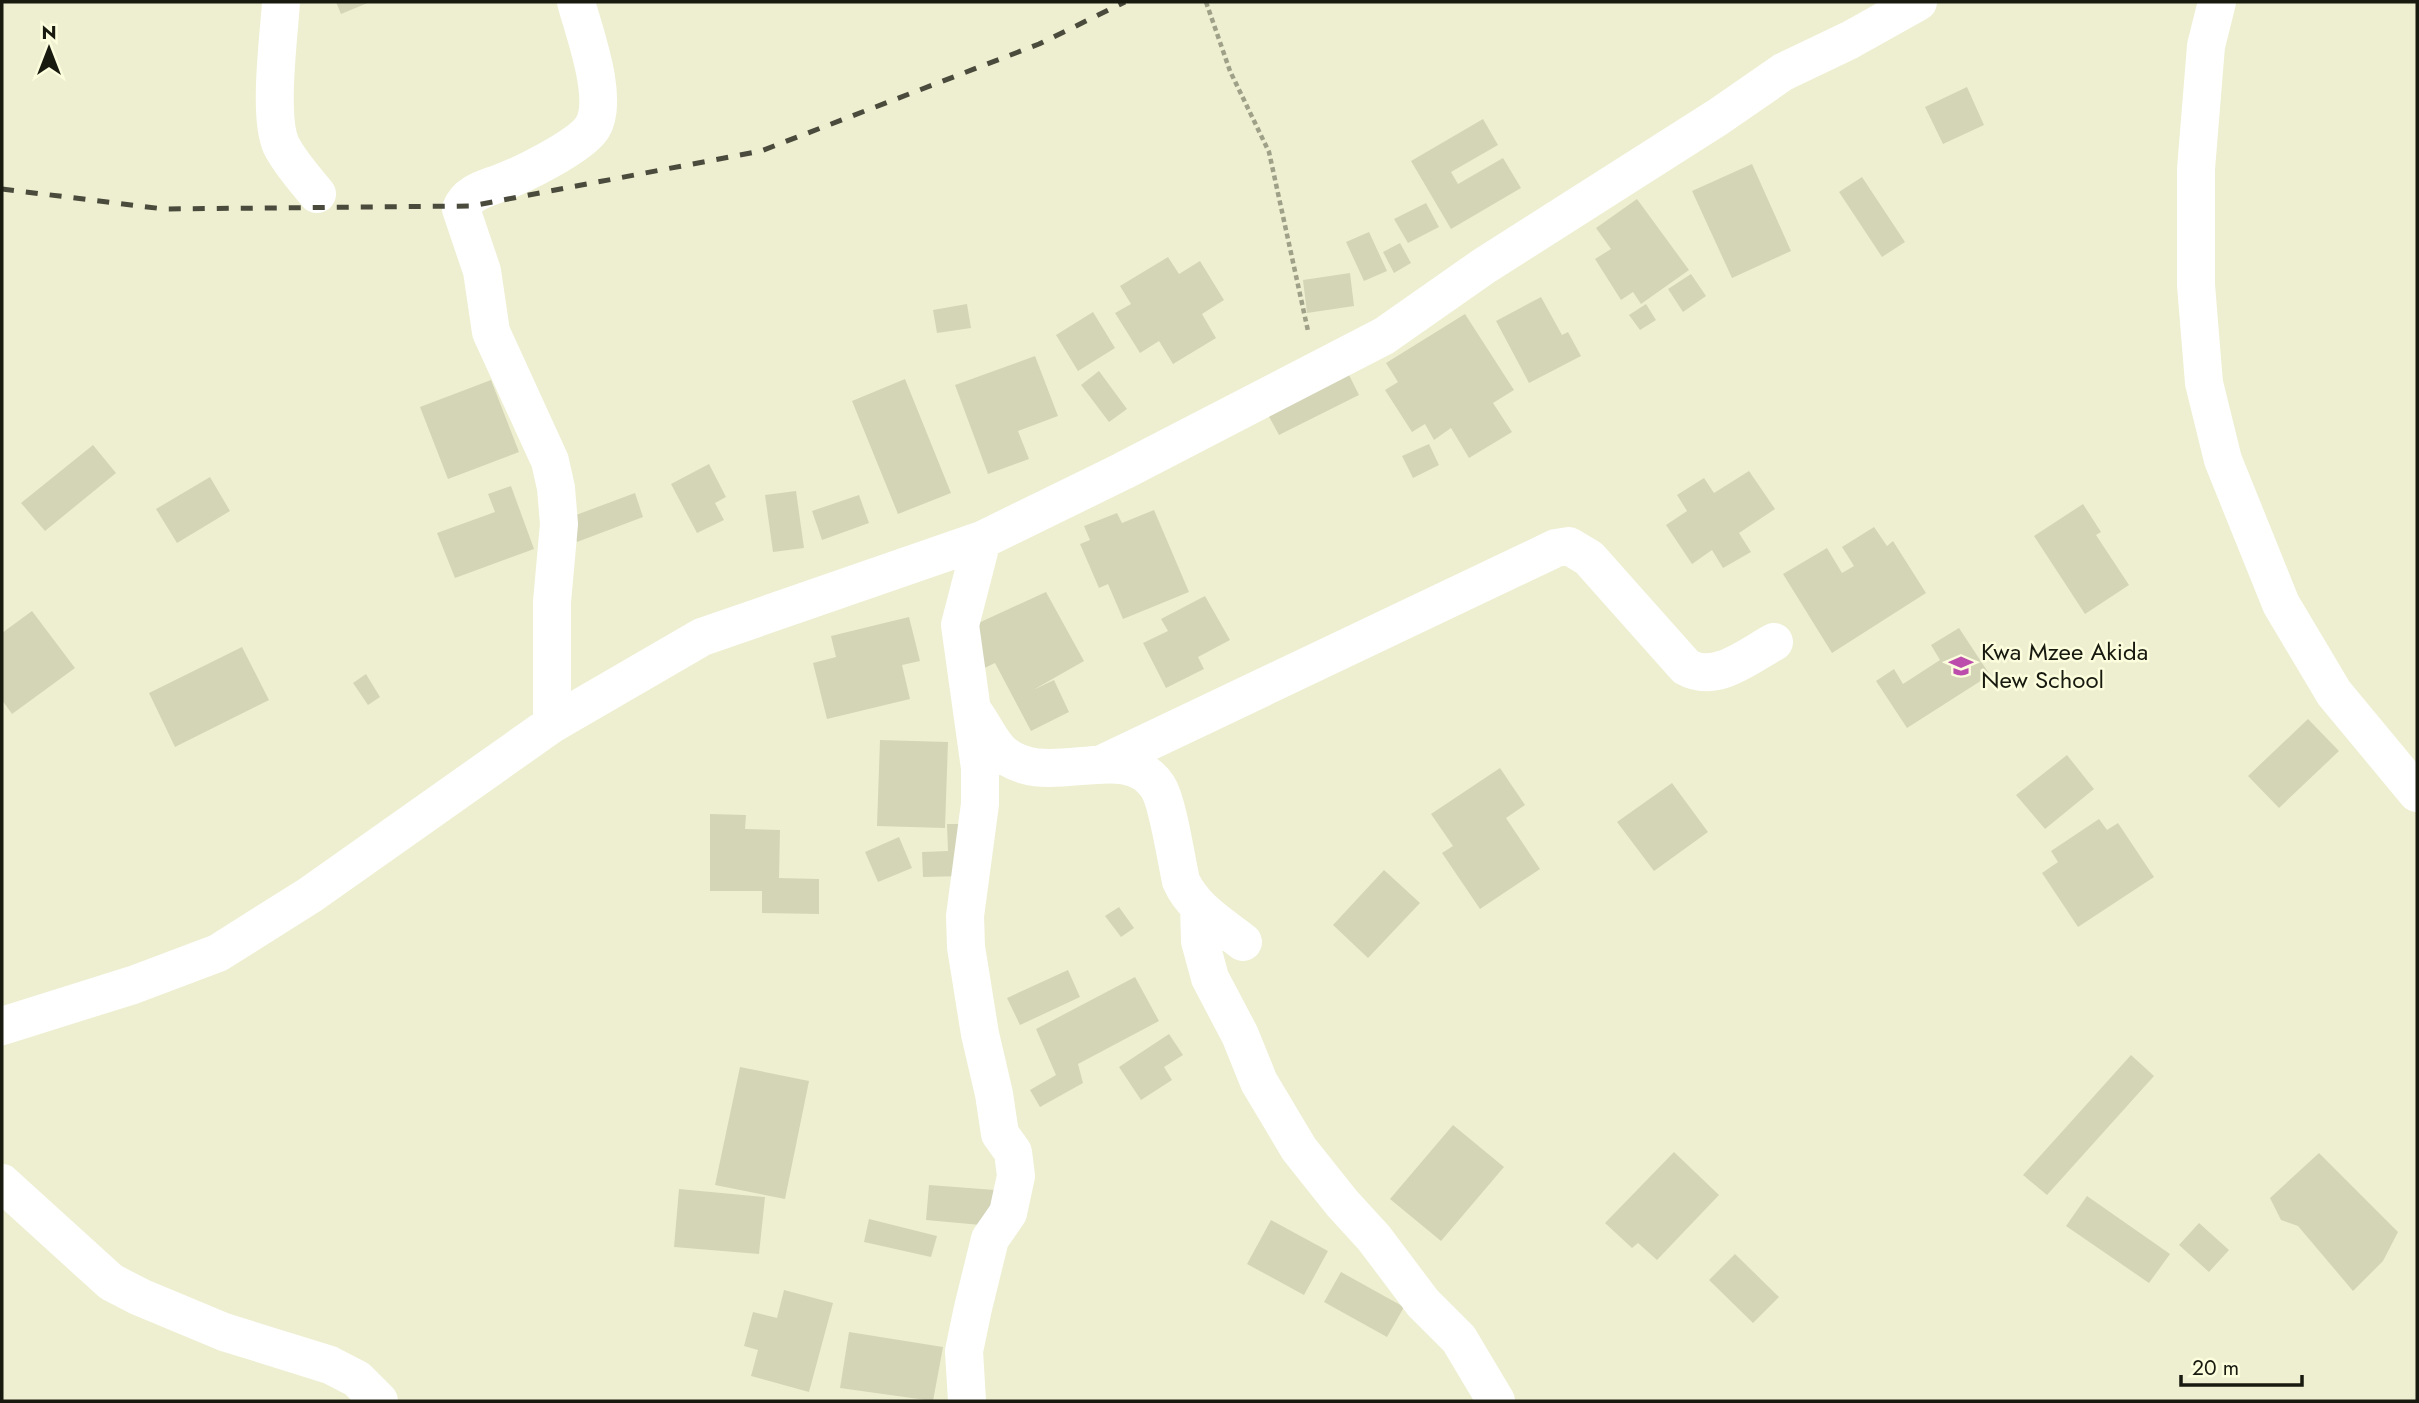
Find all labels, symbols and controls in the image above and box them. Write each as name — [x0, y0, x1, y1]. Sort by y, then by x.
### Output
north arrow — [14, 14, 84, 84]
text: N — [41, 19, 57, 46]
place label: Kwa Mzee Akida New School — [1981, 634, 2148, 697]
school or university icon: Kwa Mzee Akida New School — [1947, 652, 1975, 680]
scale bar — [2181, 1344, 2302, 1388]
text: 20 m — [2192, 1353, 2239, 1383]

